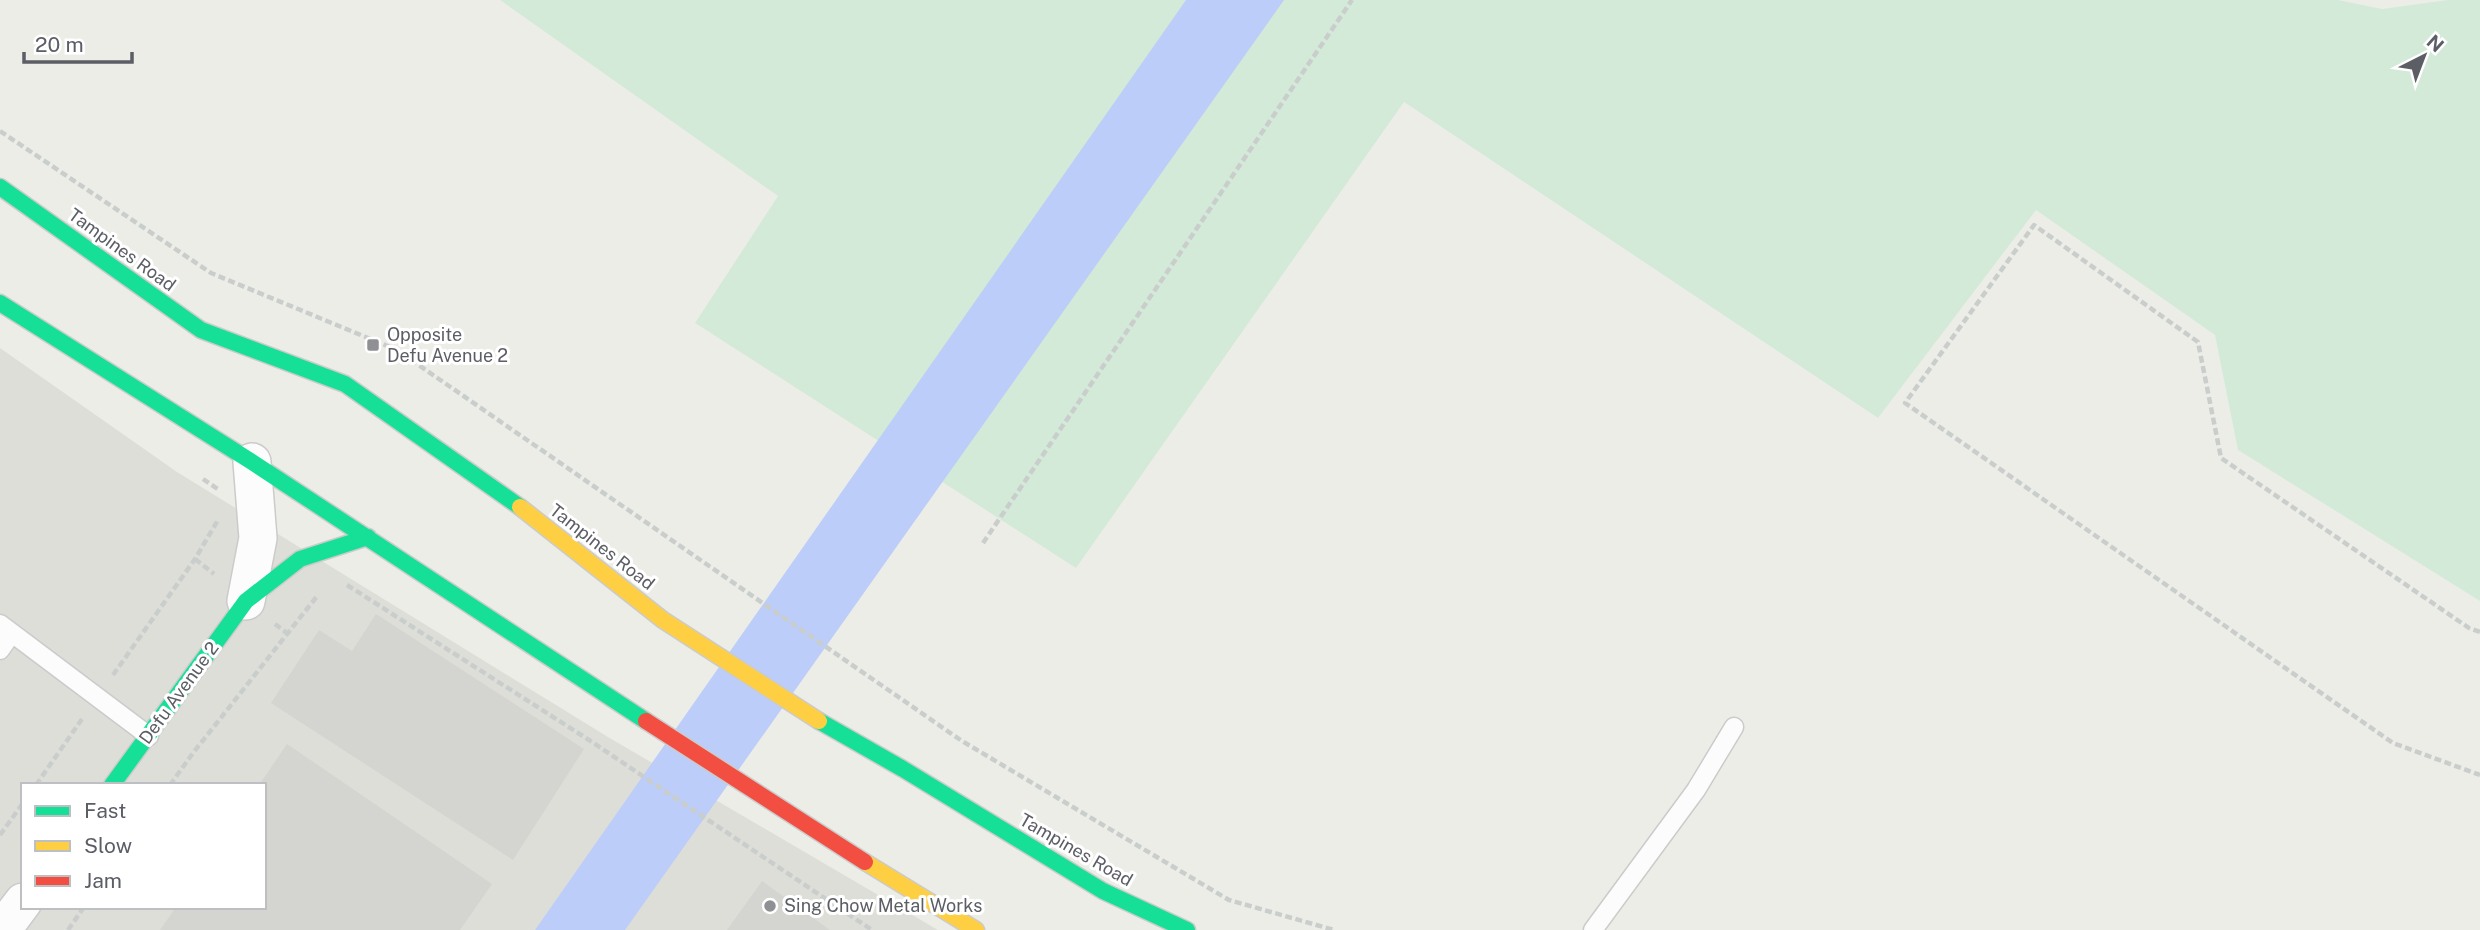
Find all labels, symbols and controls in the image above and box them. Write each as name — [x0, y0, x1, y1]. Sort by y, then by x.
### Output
scale bar — [24, 21, 133, 65]
north arrow — [2389, 21, 2459, 91]
text: N — [2422, 30, 2448, 57]
text: 20 m — [35, 32, 84, 57]
street label: Tampines Road — [65, 204, 180, 295]
place label: Opposite Defu Avenue 2 — [387, 324, 508, 366]
marker: Opposite Defu Avenue 2 — [365, 337, 381, 353]
street label: Tampines Road — [546, 499, 659, 594]
street label: Defu Avenue 2 — [135, 638, 223, 748]
legend — [21, 783, 266, 909]
text: Fast — [84, 798, 126, 823]
street label: Tampines Road — [1016, 809, 1136, 890]
text: Slow — [84, 833, 132, 858]
text: Jam — [84, 868, 122, 893]
place label: Sing Chow Metal Works — [784, 895, 982, 916]
marker: Sing Chow Metal Works — [762, 898, 778, 914]

